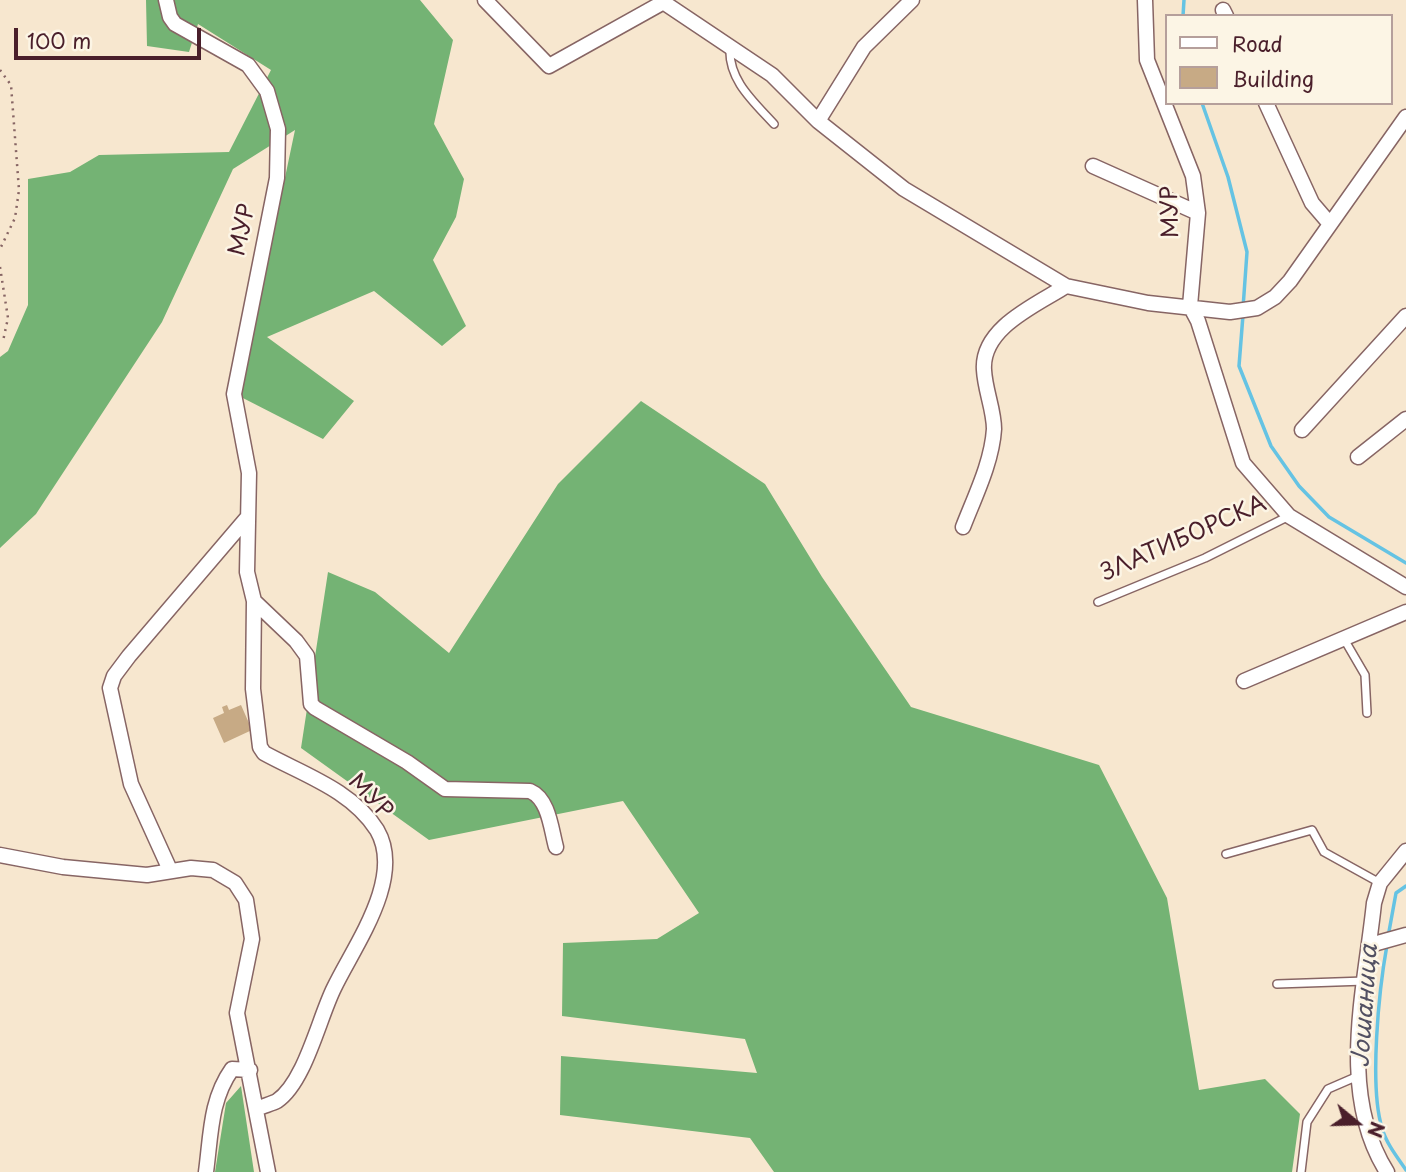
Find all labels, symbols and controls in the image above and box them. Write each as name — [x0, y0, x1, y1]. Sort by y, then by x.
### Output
scale bar — [18, 14, 205, 58]
legend — [1164, 14, 1392, 105]
text: 100 m — [27, 24, 91, 56]
text: Road — [1232, 27, 1283, 59]
text: Building — [1232, 62, 1314, 94]
street label: МУР — [1156, 185, 1186, 239]
street label: МУР — [224, 202, 262, 258]
street label: ЗЛАТИБОРСКА — [1097, 490, 1271, 588]
street label: МУР — [342, 769, 398, 825]
water label: Јошаница — [1347, 943, 1385, 1069]
north arrow — [1322, 1088, 1392, 1158]
text: N — [1361, 1118, 1393, 1142]

